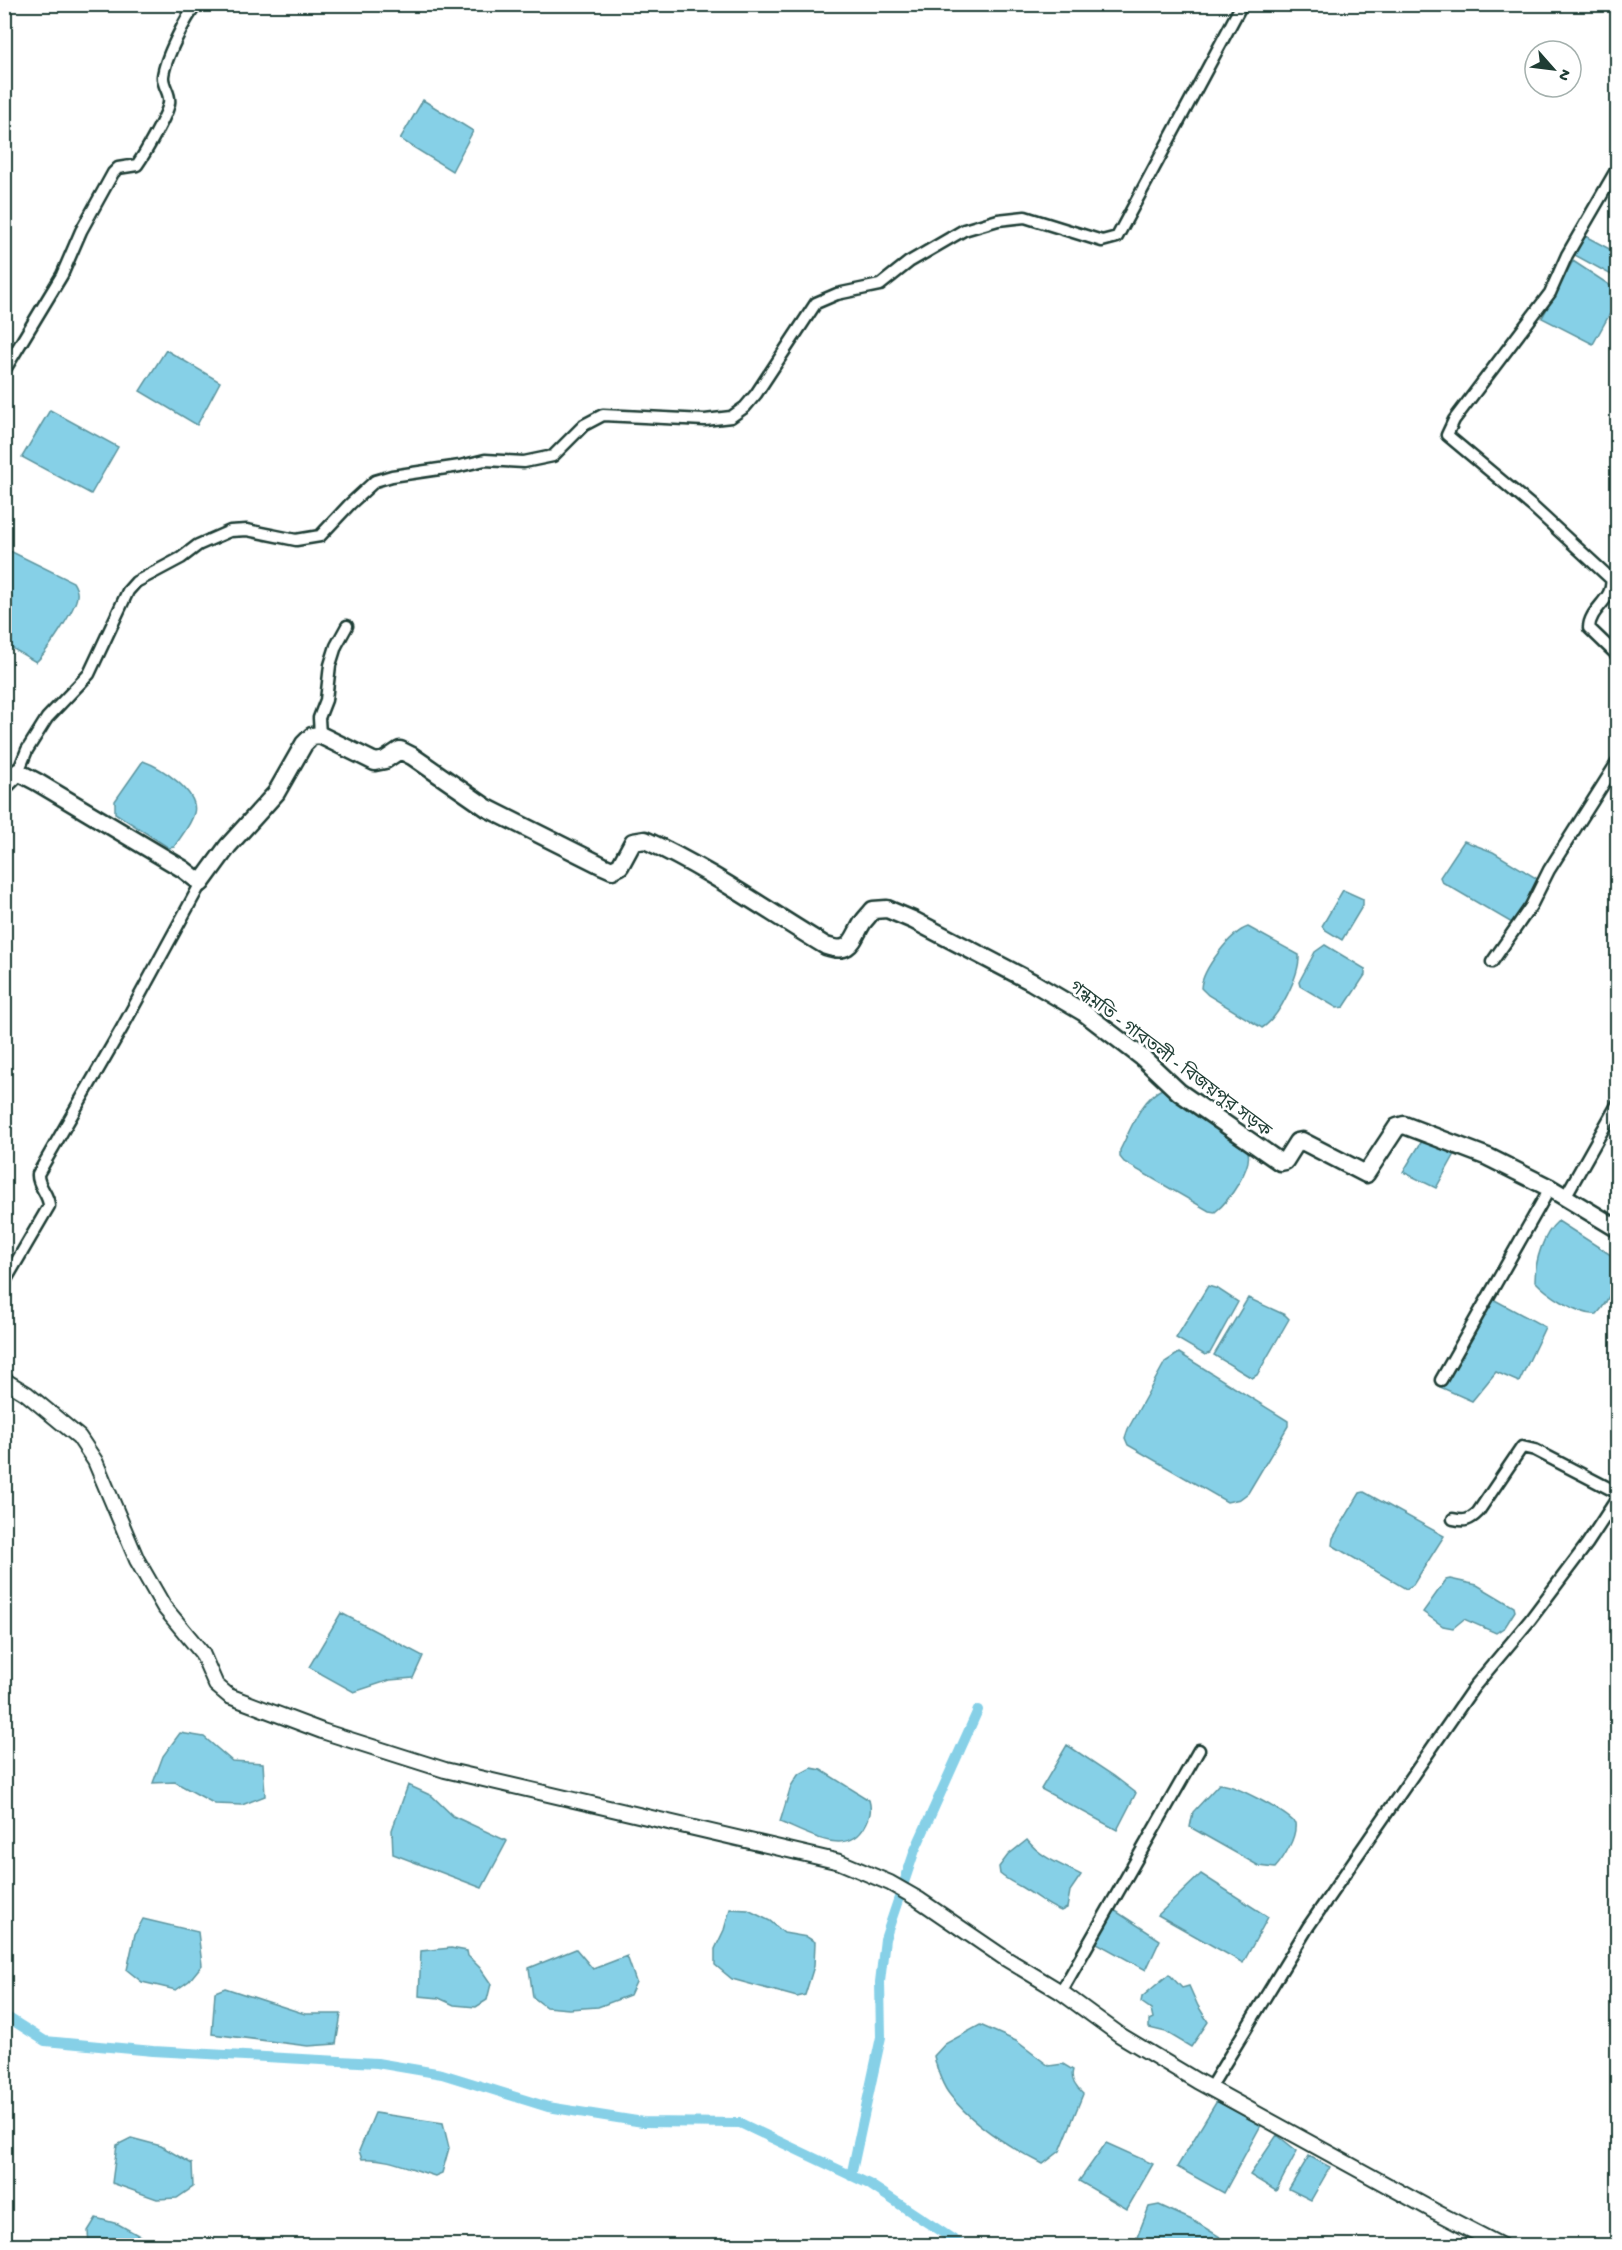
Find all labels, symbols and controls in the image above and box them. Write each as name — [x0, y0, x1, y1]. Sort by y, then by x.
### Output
north arrow — [1523, 39, 1583, 99]
text: N — [1552, 65, 1574, 84]
street label: গন্ধমতি - গাবতলী - বিজয়পুর সড়ক — [1064, 976, 1276, 1143]

